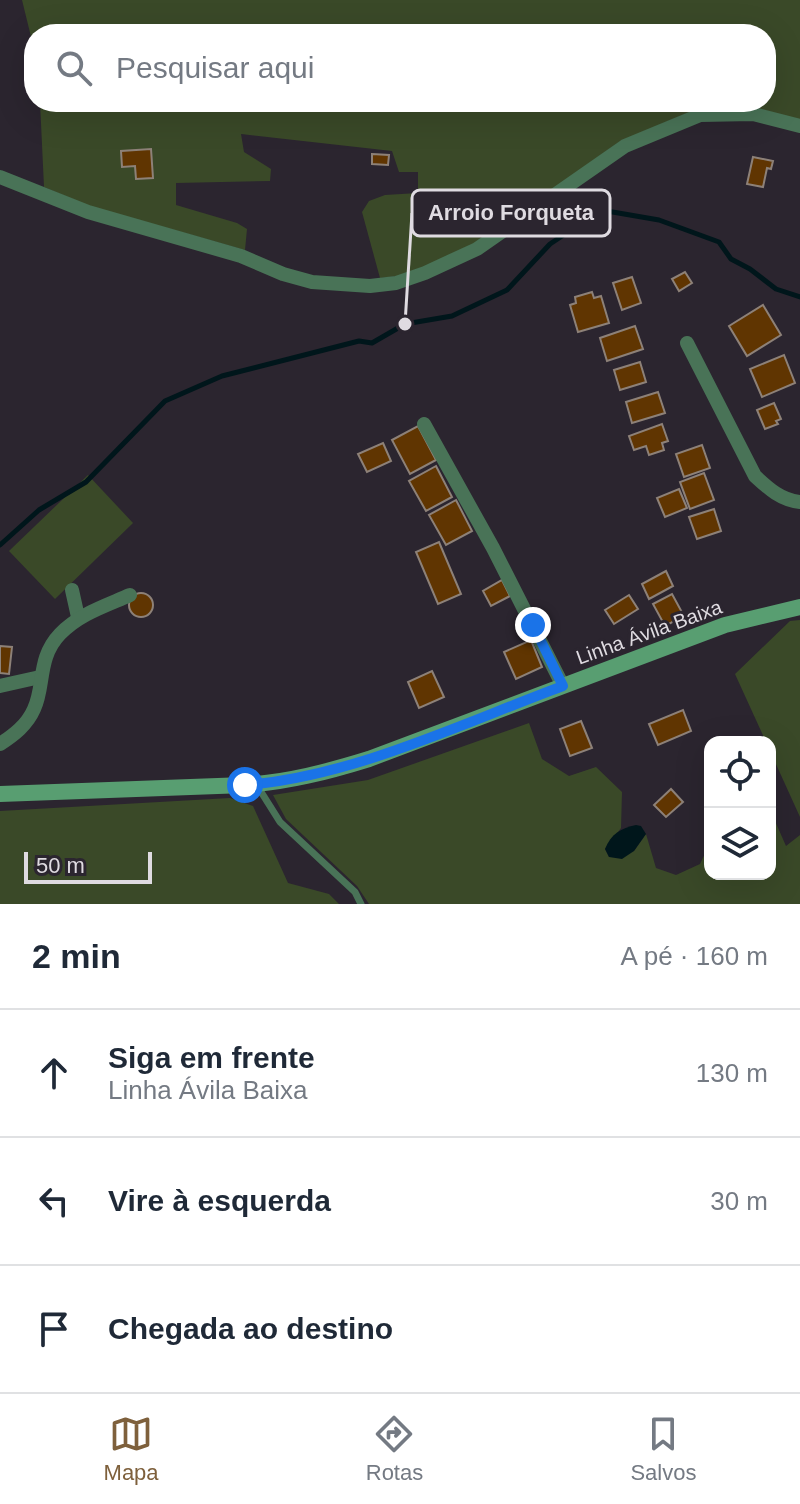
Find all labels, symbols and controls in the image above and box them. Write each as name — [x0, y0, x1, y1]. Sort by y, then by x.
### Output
search box — [24, 24, 776, 112]
icon: search — [52, 46, 96, 90]
text: Pesquisar aqui — [116, 51, 314, 84]
callout: Arroio Forqueta — [412, 190, 610, 236]
text: Arroio Forqueta — [428, 200, 595, 225]
street label: Linha Ávila Baixa — [573, 595, 726, 669]
route end — [515, 607, 551, 643]
map controls — [704, 736, 776, 880]
button: locate — [704, 736, 776, 808]
route start — [227, 767, 263, 803]
button: layers — [704, 808, 776, 880]
scale bar — [24, 848, 152, 884]
text: 50 m — [36, 853, 85, 878]
text: 2 min — [32, 937, 121, 975]
text: A pé · 160 m — [621, 941, 768, 971]
text: Siga em frente — [108, 1041, 315, 1074]
icon: ahead — [32, 1051, 76, 1095]
text: 130 m — [696, 1058, 768, 1088]
text: Linha Ávila Baixa — [108, 1075, 307, 1105]
icon: left — [32, 1179, 76, 1223]
text: Vire à esquerda — [108, 1184, 331, 1217]
text: 30 m — [710, 1186, 768, 1216]
icon: arrive — [32, 1307, 76, 1351]
text: Chegada ao destino — [108, 1312, 393, 1345]
tab: Mapa — [104, 1412, 159, 1486]
tab: Rotas — [366, 1412, 423, 1486]
tab: Salvos — [630, 1412, 696, 1486]

